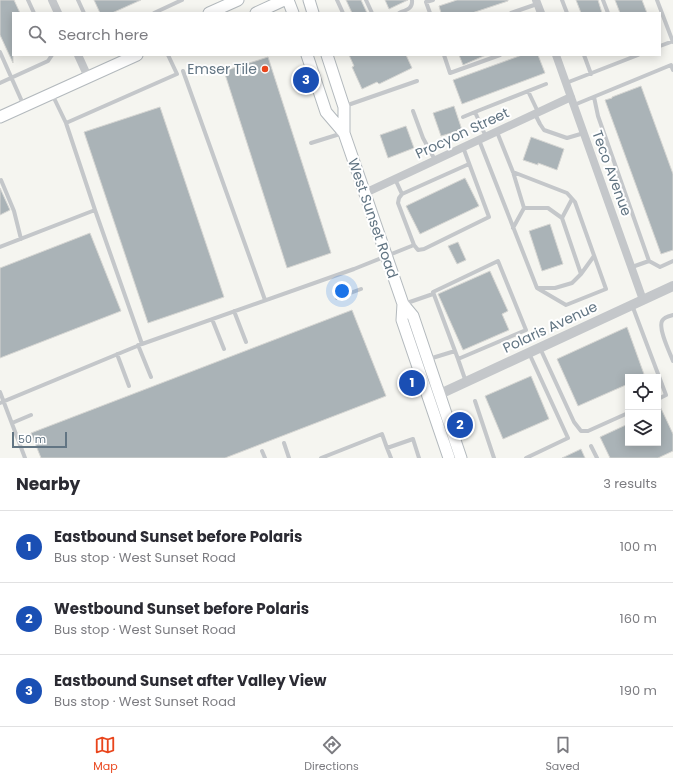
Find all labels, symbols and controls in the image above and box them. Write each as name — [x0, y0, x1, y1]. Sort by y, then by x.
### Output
search box — [12, 12, 661, 56]
icon: search — [26, 23, 48, 45]
text: Search here — [58, 24, 148, 45]
place label: Emser Tile — [187, 59, 257, 79]
marker: Emser Tile — [260, 64, 270, 74]
pin: 3 — [293, 65, 319, 95]
street label: Procyon Street — [412, 103, 512, 163]
street label: Teco Avenue — [587, 127, 637, 219]
street label: West Sunset Road — [343, 155, 403, 281]
your location — [332, 281, 352, 301]
street label: Polaris Avenue — [499, 296, 601, 358]
pin: 1 — [399, 368, 425, 398]
map controls — [625, 374, 661, 446]
button: locate — [625, 374, 661, 410]
pin: 2 — [447, 410, 473, 440]
button: layers — [625, 410, 661, 446]
scale bar — [12, 430, 67, 449]
text: 50 m — [18, 431, 46, 447]
text: Nearby — [16, 472, 80, 496]
text: 3 results — [603, 474, 657, 493]
text: Eastbound Sunset before Polaris — [54, 526, 302, 547]
text: 1 — [27, 537, 31, 556]
text: 100 m — [620, 537, 657, 556]
text: Bus stop · West Sunset Road — [54, 548, 236, 567]
text: Westbound Sunset before Polaris — [54, 598, 309, 619]
text: 2 — [25, 609, 33, 628]
text: 160 m — [620, 609, 657, 628]
text: Bus stop · West Sunset Road — [54, 620, 236, 639]
text: Eastbound Sunset after Valley View — [54, 670, 326, 691]
text: 3 — [25, 681, 33, 700]
text: 190 m — [620, 681, 657, 700]
text: Bus stop · West Sunset Road — [54, 692, 236, 711]
tab: Map — [93, 734, 118, 775]
tab: Directions — [304, 734, 359, 775]
tab: Saved — [545, 734, 580, 775]

